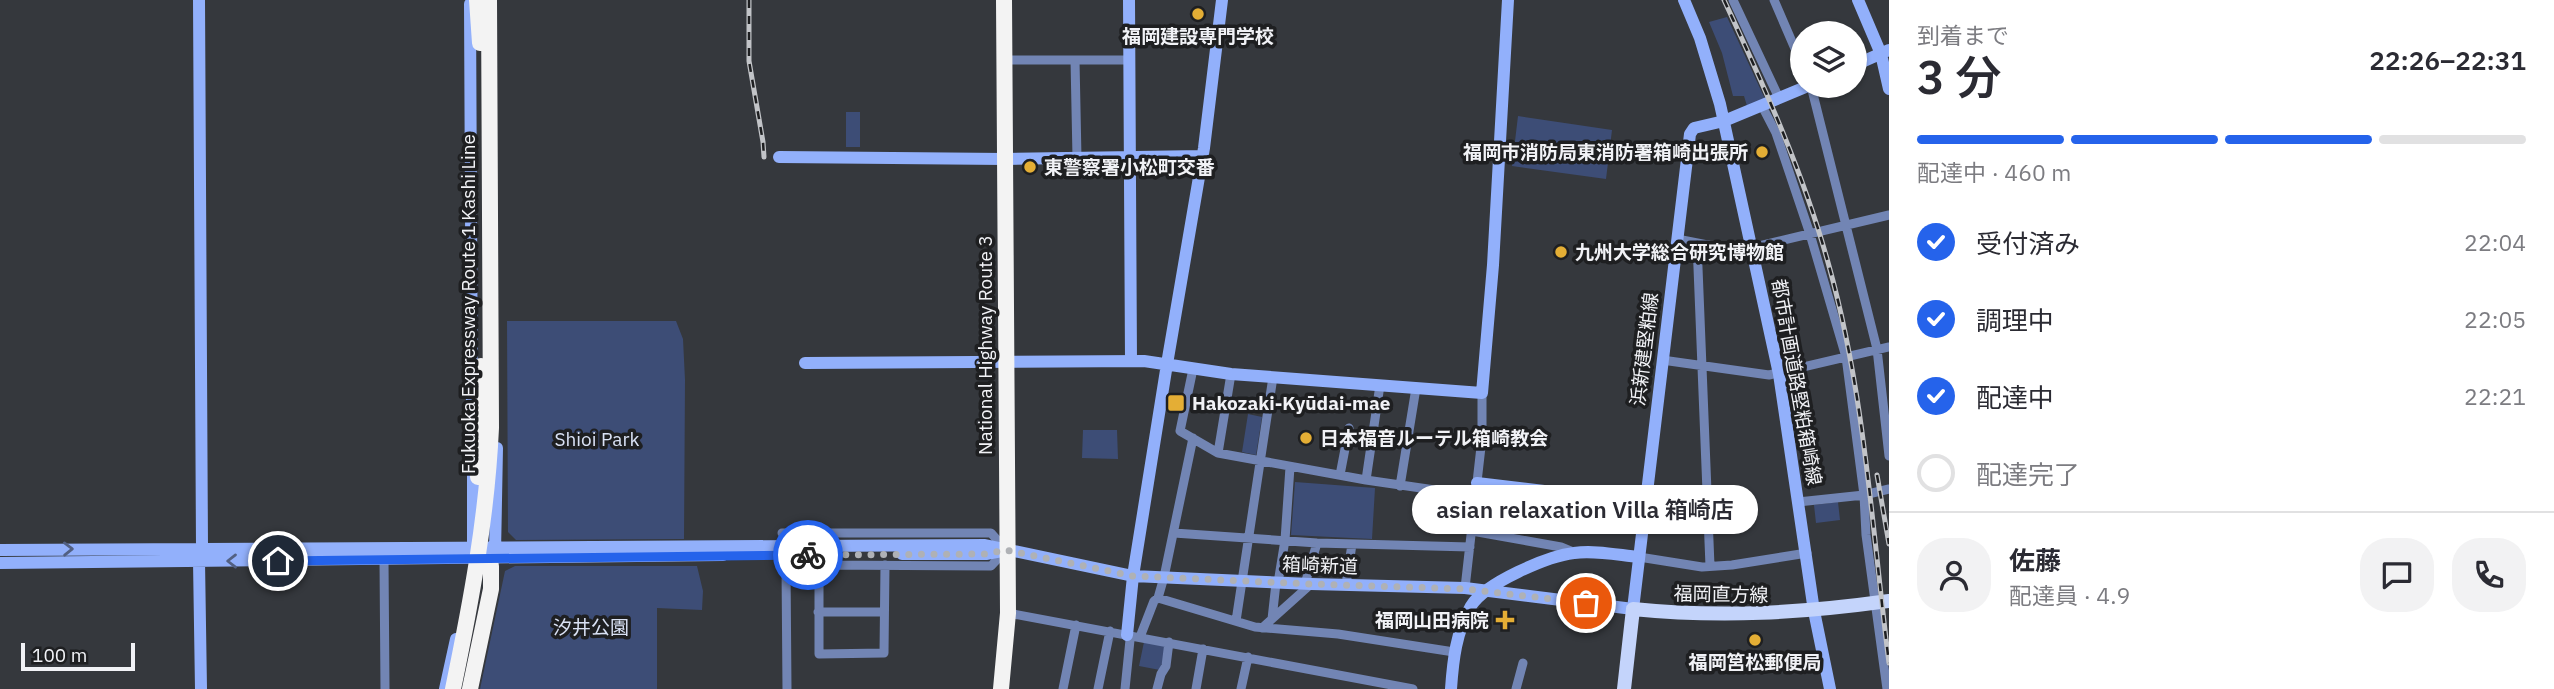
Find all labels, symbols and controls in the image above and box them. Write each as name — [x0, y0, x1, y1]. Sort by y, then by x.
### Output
marker: 福岡建設専門学校 — [1190, 6, 1206, 22]
text: 到着まで — [1917, 20, 2009, 50]
map controls — [1790, 21, 1867, 98]
button: layers — [1790, 21, 1867, 98]
place label: 福岡建設専門学校 — [1122, 24, 1274, 48]
text: 22:26–22:31 — [2369, 43, 2526, 77]
text: 3 分 — [1917, 47, 2001, 107]
street label: Fukuoka Expressway Route 1 Kashi Line — [456, 134, 480, 474]
place label: 福岡市消防局東消防署箱崎出張所 — [1463, 140, 1748, 164]
marker: 福岡市消防局東消防署箱崎出張所 — [1754, 144, 1770, 160]
place label: 東警察署小松町交番 — [1044, 155, 1215, 179]
text: 配達中 · 460 m — [1917, 157, 2071, 187]
marker: 東警察署小松町交番 — [1022, 159, 1038, 175]
icon: check — [1917, 223, 1955, 261]
text: 受付済み — [1976, 226, 2080, 260]
text: 22:04 — [2464, 227, 2526, 257]
street label: National Highway Route 3 — [973, 235, 997, 455]
place label: 九州大学総合研究博物館 — [1575, 240, 1784, 264]
marker: 九州大学総合研究博物館 — [1553, 244, 1569, 260]
street label: 都市計画道路堅粕箱崎線 — [1767, 277, 1827, 487]
street label: 浜新建堅粕線 — [1625, 291, 1663, 407]
icon: check — [1917, 300, 1955, 338]
text: 調理中 — [1976, 303, 2054, 337]
text: 22:05 — [2464, 304, 2526, 334]
icon: check — [1917, 377, 1955, 415]
text: 配達中 — [1976, 380, 2054, 414]
text: 22:21 — [2464, 381, 2526, 411]
place label: Hakozaki-Kyūdai-mae — [1192, 391, 1391, 415]
marker: Hakozaki-Kyūdai-mae — [1166, 393, 1186, 413]
place label: 日本福音ルーテル箱崎教会 — [1320, 426, 1548, 450]
park label: Shioi Park — [555, 427, 639, 451]
marker: 日本福音ルーテル箱崎教会 — [1298, 430, 1314, 446]
text: 配達完了 — [1976, 457, 2080, 491]
callout: asian relaxation Villa 箱崎店 — [1413, 484, 1759, 533]
text: asian relaxation Villa 箱崎店 — [1436, 494, 1734, 524]
courier — [773, 520, 843, 590]
pin — [248, 531, 308, 591]
icon: bike — [789, 536, 827, 574]
button: person — [1917, 538, 1991, 612]
button: chat — [2360, 538, 2434, 612]
button: phone — [2452, 538, 2526, 612]
one-way arrow — [63, 541, 74, 557]
icon: home — [259, 542, 297, 580]
text: 佐藤 — [2009, 543, 2061, 577]
street label: 箱崎新道 — [1282, 552, 1358, 578]
one-way arrow — [226, 553, 237, 569]
pin — [1556, 573, 1616, 633]
text: 配達員 · 4.9 — [2009, 580, 2130, 610]
street label: 福岡直方線 — [1673, 581, 1769, 607]
icon: bag — [1567, 584, 1605, 622]
place label: 福岡山田病院 — [1375, 608, 1489, 632]
marker: 福岡山田病院 — [1495, 610, 1515, 630]
park label: 汐井公園 — [553, 615, 629, 639]
marker: 福岡筥松郵便局 — [1747, 632, 1763, 648]
scale bar — [21, 640, 135, 672]
text: 100 m — [32, 643, 87, 667]
place label: 福岡筥松郵便局 — [1688, 650, 1822, 674]

